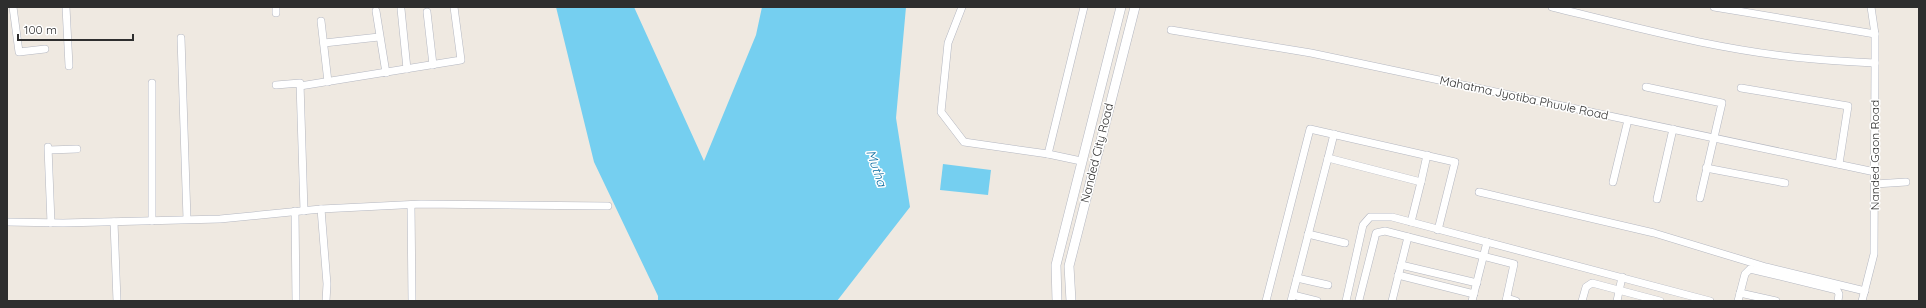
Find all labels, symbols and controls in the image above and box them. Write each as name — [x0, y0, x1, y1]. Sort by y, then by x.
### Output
scale bar — [18, 16, 133, 42]
text: 100 m — [24, 22, 57, 37]
street label: Mahatma Jyotiba Phuule Road — [1438, 72, 1610, 123]
street label: Nanded Gaon Road — [1867, 100, 1882, 210]
street label: Nanded City Road — [1077, 102, 1116, 204]
water label: Mutha — [863, 148, 891, 190]

